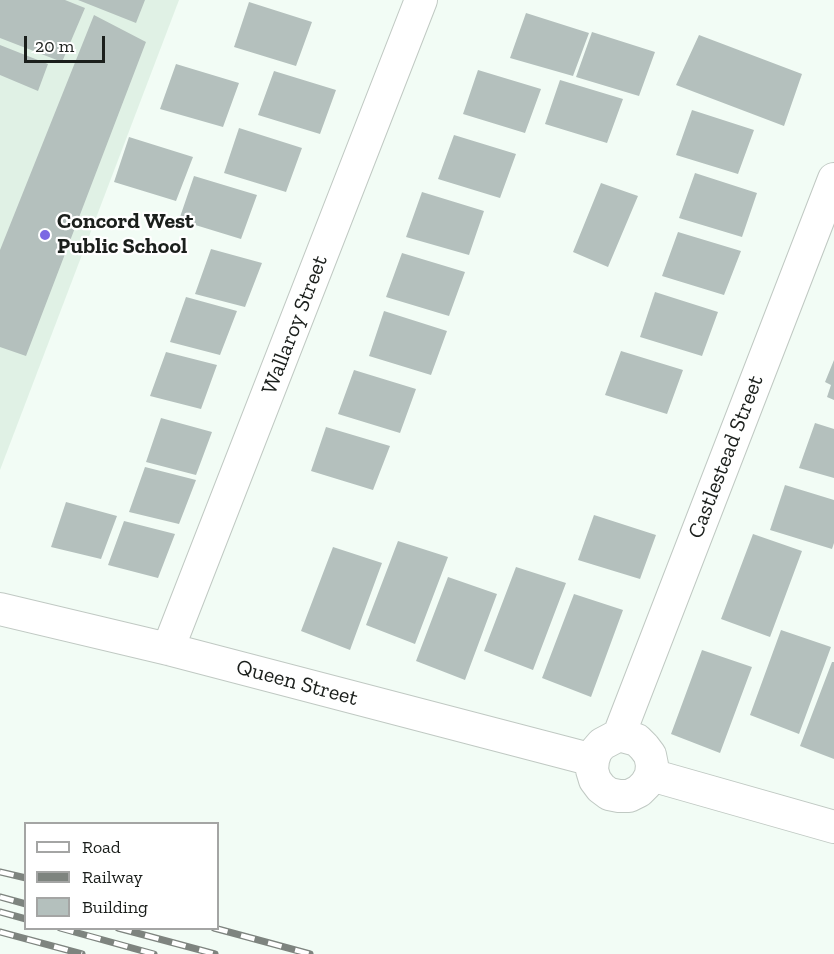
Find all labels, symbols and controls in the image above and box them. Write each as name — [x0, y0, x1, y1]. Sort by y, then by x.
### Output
scale bar — [27, 24, 108, 62]
text: 20 m — [35, 35, 74, 57]
place label: Concord West Public School — [57, 209, 194, 260]
marker: Concord West Public School — [38, 228, 52, 242]
street label: Wallaroy Street — [256, 252, 334, 398]
street label: Castlestead Street — [683, 372, 769, 542]
street label: Queen Street — [233, 654, 361, 712]
legend — [24, 822, 219, 930]
text: Road — [82, 836, 121, 858]
text: Railway — [82, 866, 143, 888]
text: Building — [82, 896, 148, 918]

